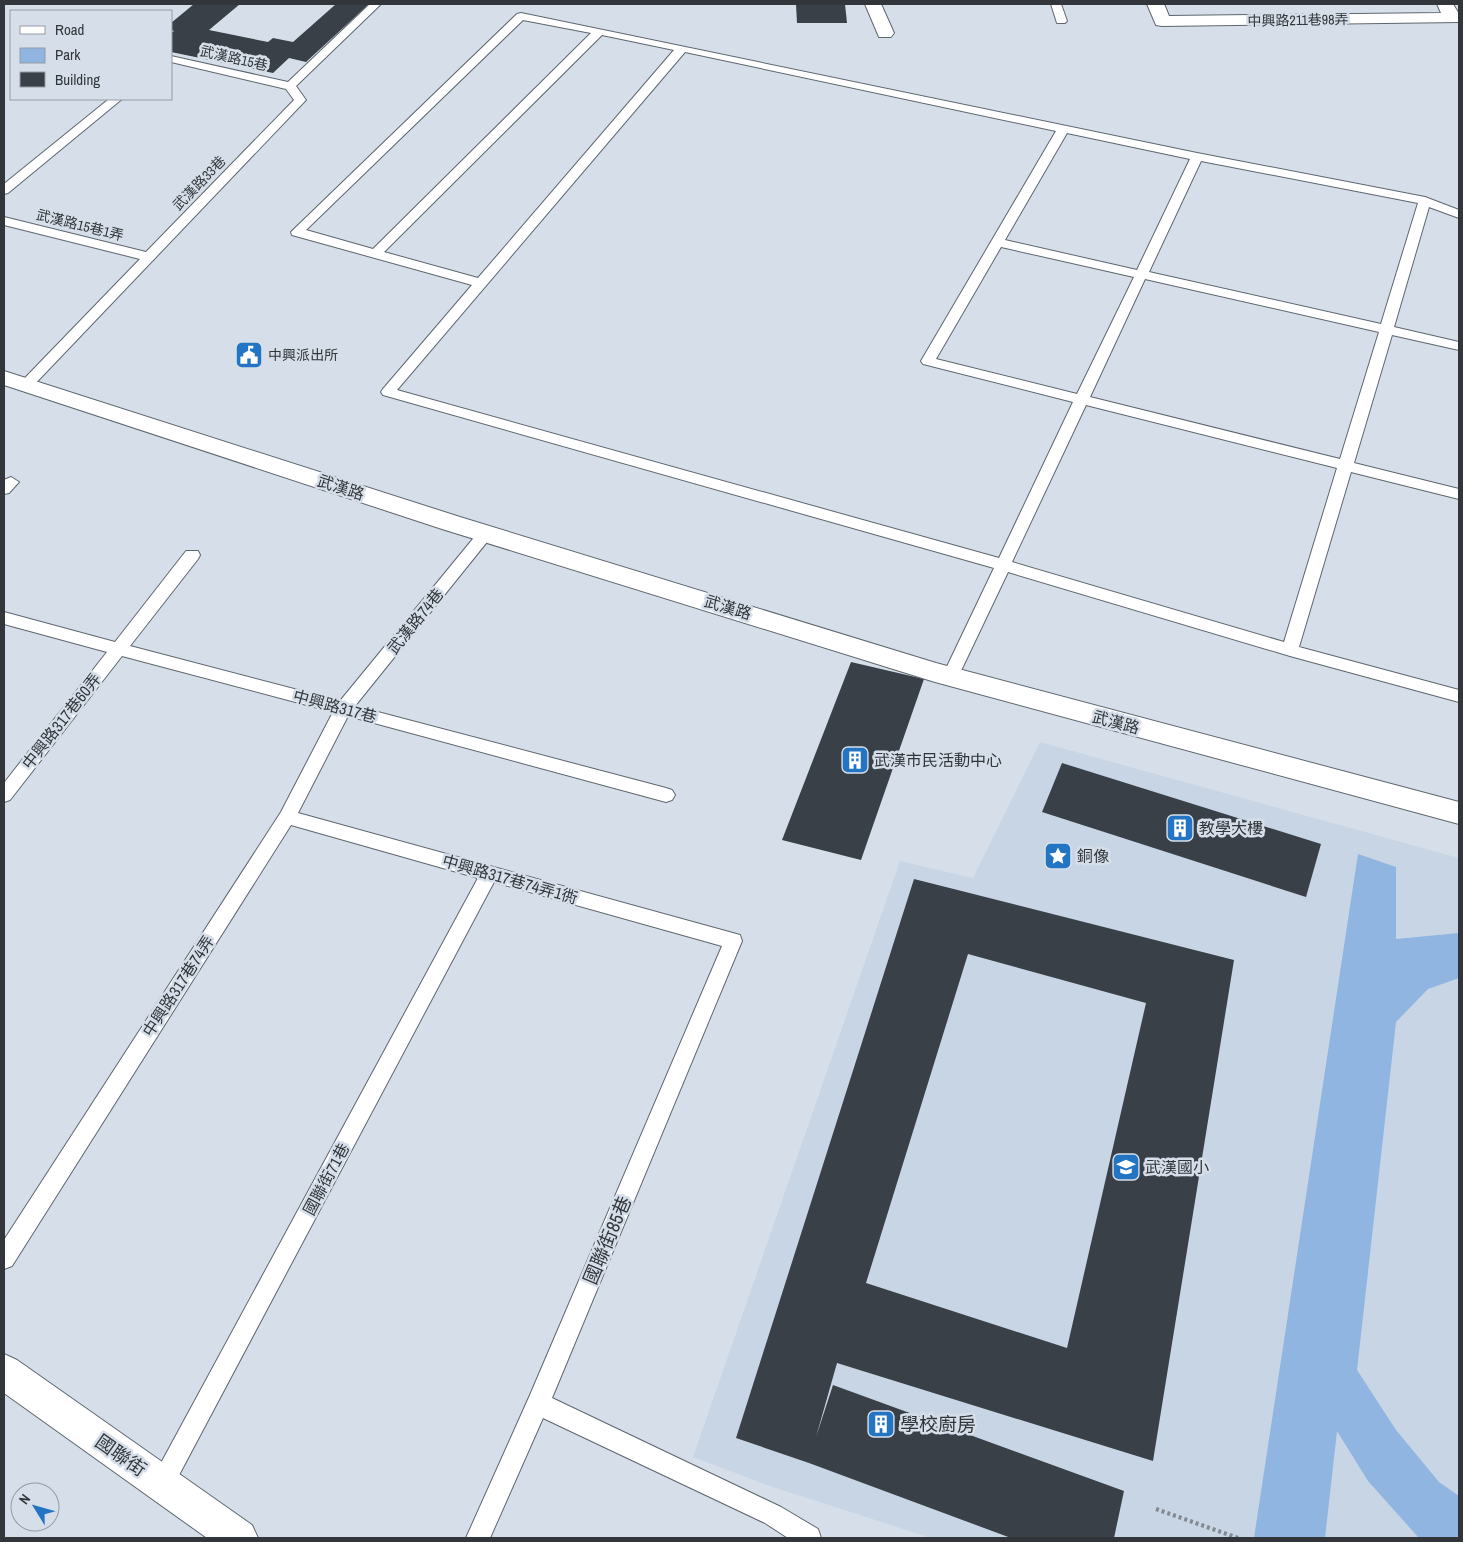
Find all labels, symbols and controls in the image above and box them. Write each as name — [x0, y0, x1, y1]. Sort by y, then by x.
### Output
legend — [10, 10, 172, 100]
street label: 中興路211巷98弄 — [1247, 10, 1349, 30]
text: Road — [55, 19, 84, 40]
street label: 武漢路15巷 — [198, 41, 270, 75]
text: Park — [55, 44, 81, 65]
text: Building — [55, 69, 100, 90]
street label: 武漢路33巷 — [169, 152, 229, 214]
street label: 武漢路15巷1弄 — [35, 205, 125, 245]
public building icon: 中興派出所 — [234, 340, 264, 370]
place label: 中興派出所 — [268, 346, 338, 364]
street label: 武漢路 — [315, 469, 367, 505]
street label: 武漢路74巷 — [382, 584, 448, 658]
street label: 武漢路 — [702, 589, 754, 625]
street label: 中興路317巷60弄 — [16, 668, 106, 774]
street label: 中興路317巷 — [291, 684, 379, 728]
street label: 武漢路 — [1090, 705, 1142, 739]
building icon: 武漢市民活動中心 — [840, 745, 870, 775]
place label: 武漢市民活動中心 — [874, 749, 1002, 771]
building icon: 教學大樓 — [1165, 813, 1195, 843]
place label: 教學大樓 — [1199, 817, 1263, 839]
place icon: 銅像 — [1043, 841, 1073, 871]
place label: 銅像 — [1077, 845, 1109, 867]
street label: 中興路317巷74弄1衖 — [440, 849, 580, 909]
street label: 中興路317巷74弄 — [137, 931, 219, 1041]
street label: 國聯街71巷 — [298, 1139, 354, 1219]
school or university icon: 武漢國小 — [1111, 1152, 1141, 1182]
place label: 武漢國小 — [1145, 1156, 1209, 1178]
street label: 國聯街85巷 — [577, 1192, 637, 1288]
building icon: 學校廚房 — [866, 1409, 896, 1439]
place label: 學校廚房 — [900, 1411, 976, 1437]
street label: 國聯街 — [90, 1428, 152, 1482]
north arrow — [10, 1482, 60, 1532]
text: N — [15, 1490, 34, 1508]

